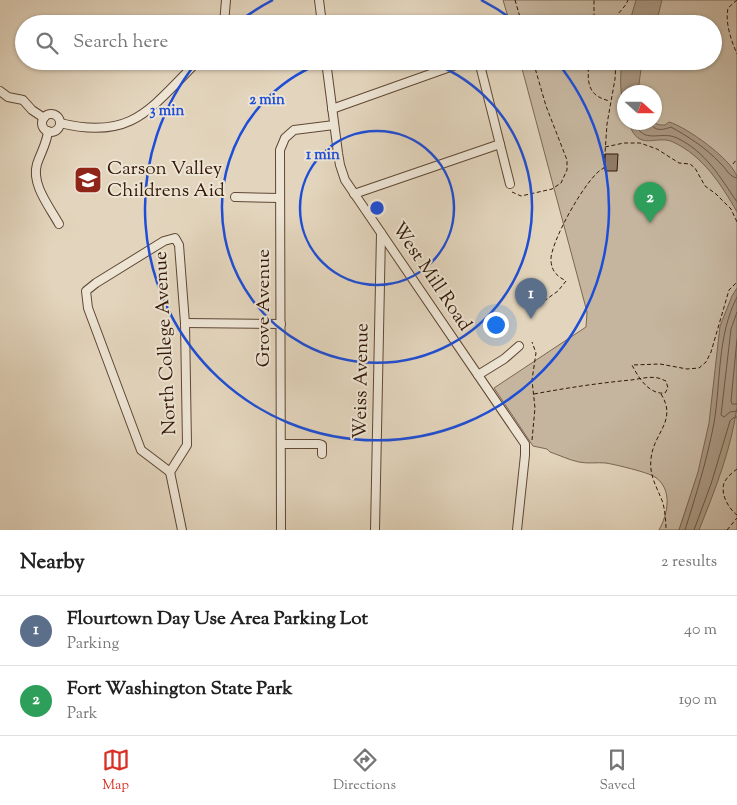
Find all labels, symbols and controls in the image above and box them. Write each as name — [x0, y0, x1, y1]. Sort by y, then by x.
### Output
search box — [15, 15, 722, 70]
icon: search — [33, 29, 61, 57]
text: Search here — [73, 29, 168, 56]
north arrow — [617, 85, 662, 130]
text: 2 min — [249, 90, 285, 111]
text: 3 min — [150, 101, 185, 122]
text: 1 min — [306, 145, 340, 166]
place label: Carson Valley Childrens Aid — [107, 156, 225, 205]
school or university icon: Carson Valley Childrens Aid — [73, 165, 103, 195]
pin: 2 — [634, 182, 666, 223]
centre of rings — [368, 199, 386, 217]
street label: West Mill Road — [384, 217, 478, 337]
street label: Grove Avenue — [251, 249, 278, 367]
street label: North College Avenue — [148, 250, 184, 436]
pin: 1 — [515, 278, 547, 319]
your location — [483, 312, 509, 338]
street label: Weiss Avenue — [347, 323, 377, 439]
text: Nearby — [20, 548, 85, 578]
text: 2 results — [661, 551, 717, 574]
text: Flourtown Day Use Area Parking Lot — [67, 606, 368, 633]
text: 1 — [33, 619, 39, 642]
text: 40 m — [684, 619, 717, 642]
text: Parking — [67, 633, 119, 656]
text: Fort Washington State Park — [67, 676, 293, 703]
text: 2 — [32, 689, 40, 712]
text: 190 m — [679, 689, 717, 712]
text: Park — [67, 703, 98, 726]
tab: Map — [102, 746, 130, 796]
tab: Directions — [333, 746, 396, 796]
tab: Saved — [599, 746, 635, 796]

